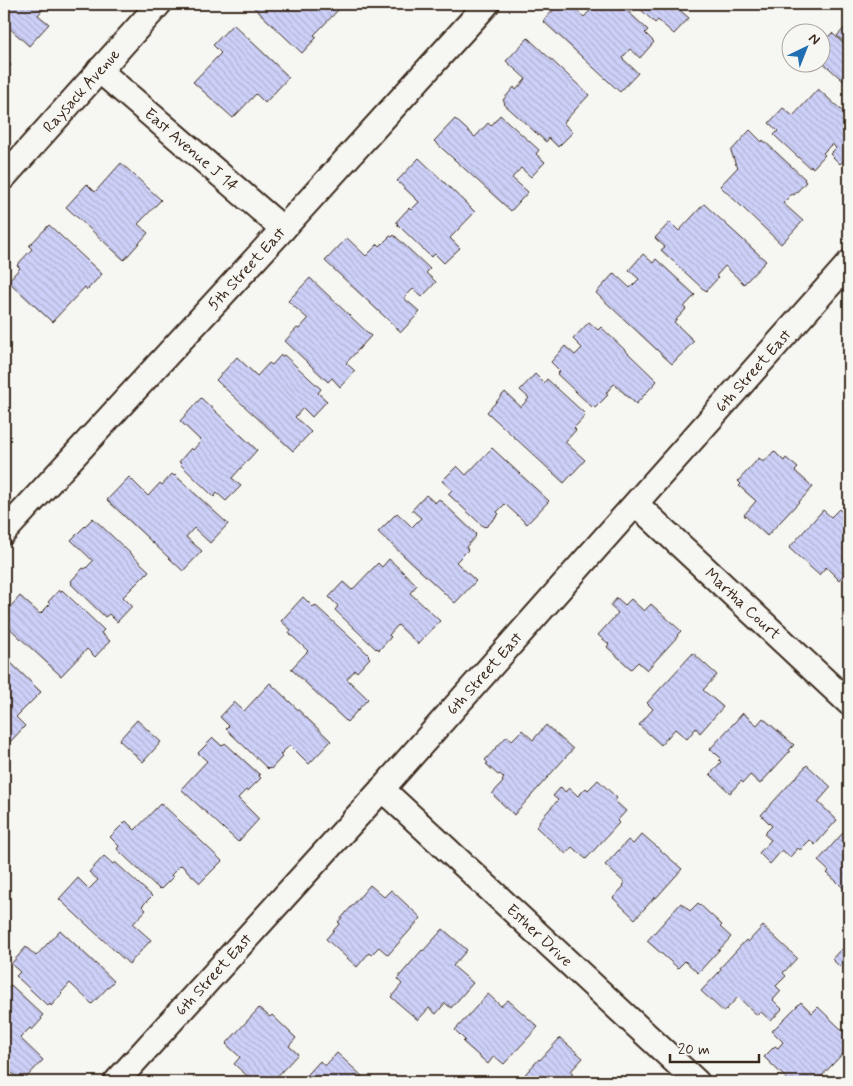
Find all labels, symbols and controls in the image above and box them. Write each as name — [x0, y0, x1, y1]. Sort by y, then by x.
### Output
north arrow — [780, 22, 830, 72]
text: N — [805, 29, 824, 49]
street label: Raysack Avenue — [38, 44, 125, 137]
street label: East Avenue J 14 — [140, 103, 243, 196]
street label: 5th Street East — [203, 222, 290, 315]
street label: 6th Street East — [711, 325, 796, 417]
street label: Martha Court — [700, 563, 785, 645]
street label: 6th Street East — [442, 628, 527, 720]
street label: Esther Drive — [502, 899, 577, 972]
street label: 6th Street East — [170, 929, 256, 1020]
scale bar — [670, 1031, 759, 1063]
text: 20 m — [678, 1040, 710, 1060]

